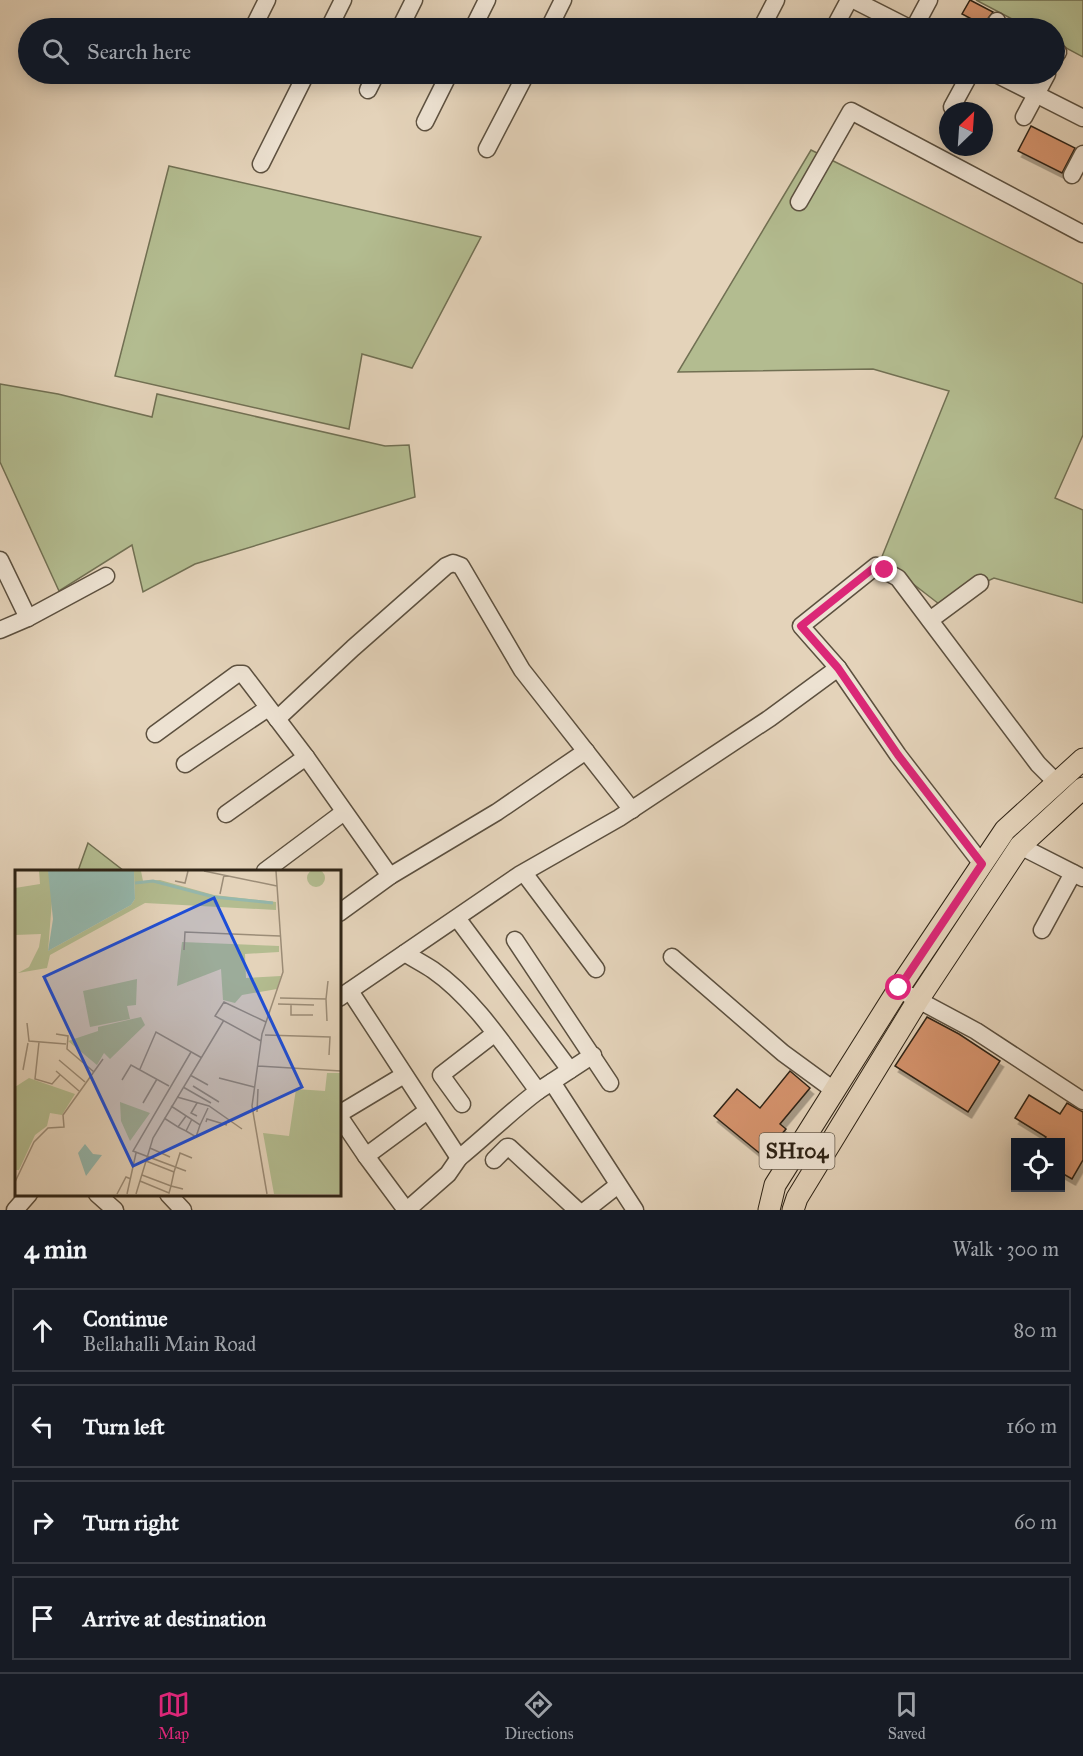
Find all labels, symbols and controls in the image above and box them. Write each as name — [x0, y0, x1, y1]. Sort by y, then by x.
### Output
search box — [18, 18, 1065, 84]
icon: search — [39, 35, 72, 68]
text: Search here — [87, 38, 191, 65]
north arrow — [939, 102, 993, 156]
route end — [871, 556, 897, 582]
inset map — [15, 870, 340, 1195]
route start — [885, 974, 911, 1000]
road number: SH104 — [760, 1133, 834, 1169]
map controls — [1011, 1138, 1065, 1192]
button: locate — [1011, 1138, 1065, 1192]
text: 4 min — [24, 1233, 87, 1265]
text: Walk · 300 m — [952, 1237, 1059, 1261]
text: Continue — [83, 1305, 168, 1332]
icon: ahead — [26, 1314, 59, 1347]
text: 80 m — [1014, 1318, 1057, 1342]
text: Bellahalli Main Road — [83, 1332, 256, 1356]
icon: left — [26, 1410, 59, 1443]
text: Turn left — [83, 1413, 165, 1440]
text: 160 m — [1006, 1414, 1057, 1438]
icon: right — [26, 1506, 59, 1539]
text: Turn right — [83, 1509, 179, 1536]
text: 60 m — [1014, 1510, 1057, 1534]
icon: arrive — [26, 1602, 59, 1635]
text: Arrive at destination — [83, 1605, 266, 1632]
tab: Map — [157, 1688, 190, 1743]
tab: Directions — [504, 1688, 573, 1743]
tab: Saved — [888, 1688, 926, 1743]

